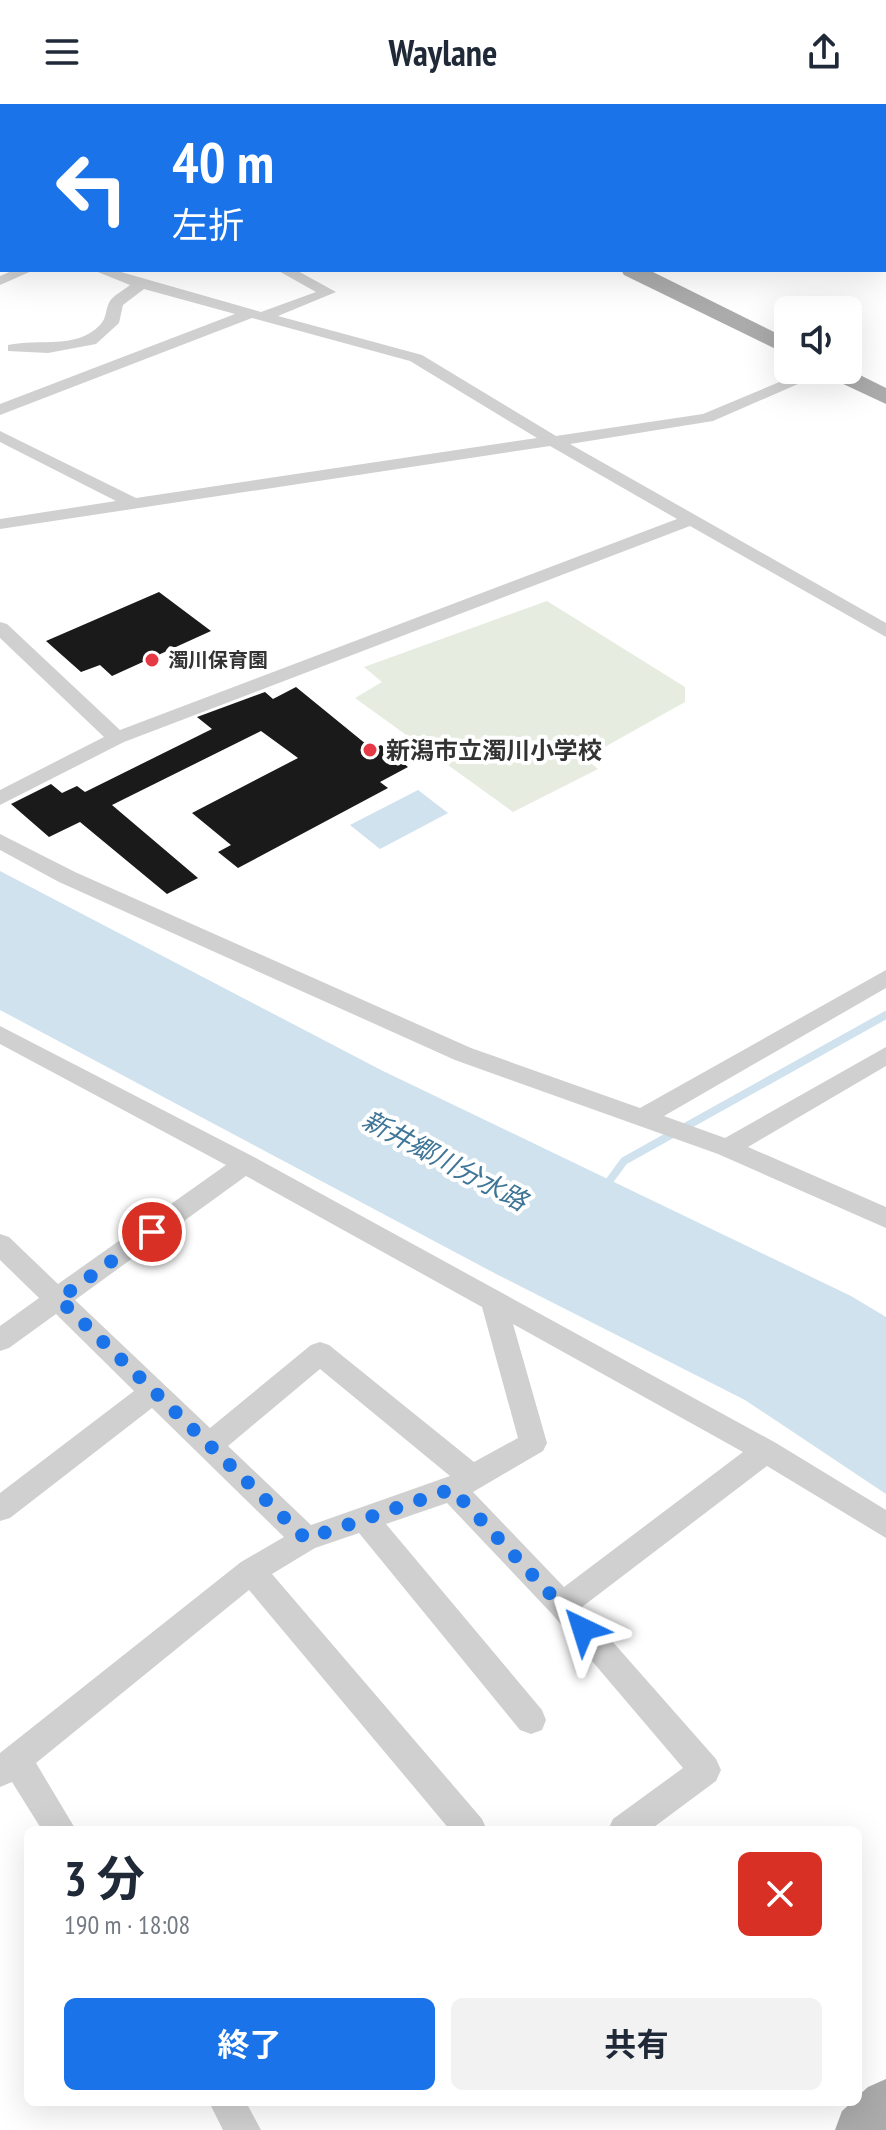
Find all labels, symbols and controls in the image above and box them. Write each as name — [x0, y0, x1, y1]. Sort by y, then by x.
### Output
text: Waylane — [389, 29, 497, 76]
icon: menu — [40, 30, 84, 74]
icon: share — [802, 30, 846, 74]
text: 40 m — [172, 126, 274, 198]
icon: left — [40, 136, 144, 240]
text: 左折 — [172, 201, 244, 248]
map controls — [774, 296, 862, 384]
button: sound — [774, 296, 862, 384]
place label: 濁川保育園 — [168, 647, 268, 673]
marker: 濁川保育園 — [143, 651, 161, 669]
place label: 新潟市立濁川小学校 — [386, 735, 602, 766]
marker: 新潟市立濁川小学校 — [361, 741, 379, 759]
water label: 新井郷川分水路 — [357, 1103, 535, 1218]
pin — [118, 1198, 186, 1266]
icon: arrive — [130, 1210, 174, 1254]
position arrow — [541, 1587, 625, 1671]
text: 3 分 — [64, 1847, 145, 1909]
button: close — [738, 1852, 822, 1936]
text: 190 m · 18:08 — [64, 1908, 190, 1941]
button: 終了 — [64, 1998, 435, 2090]
button: 共有 — [451, 1998, 822, 2090]

